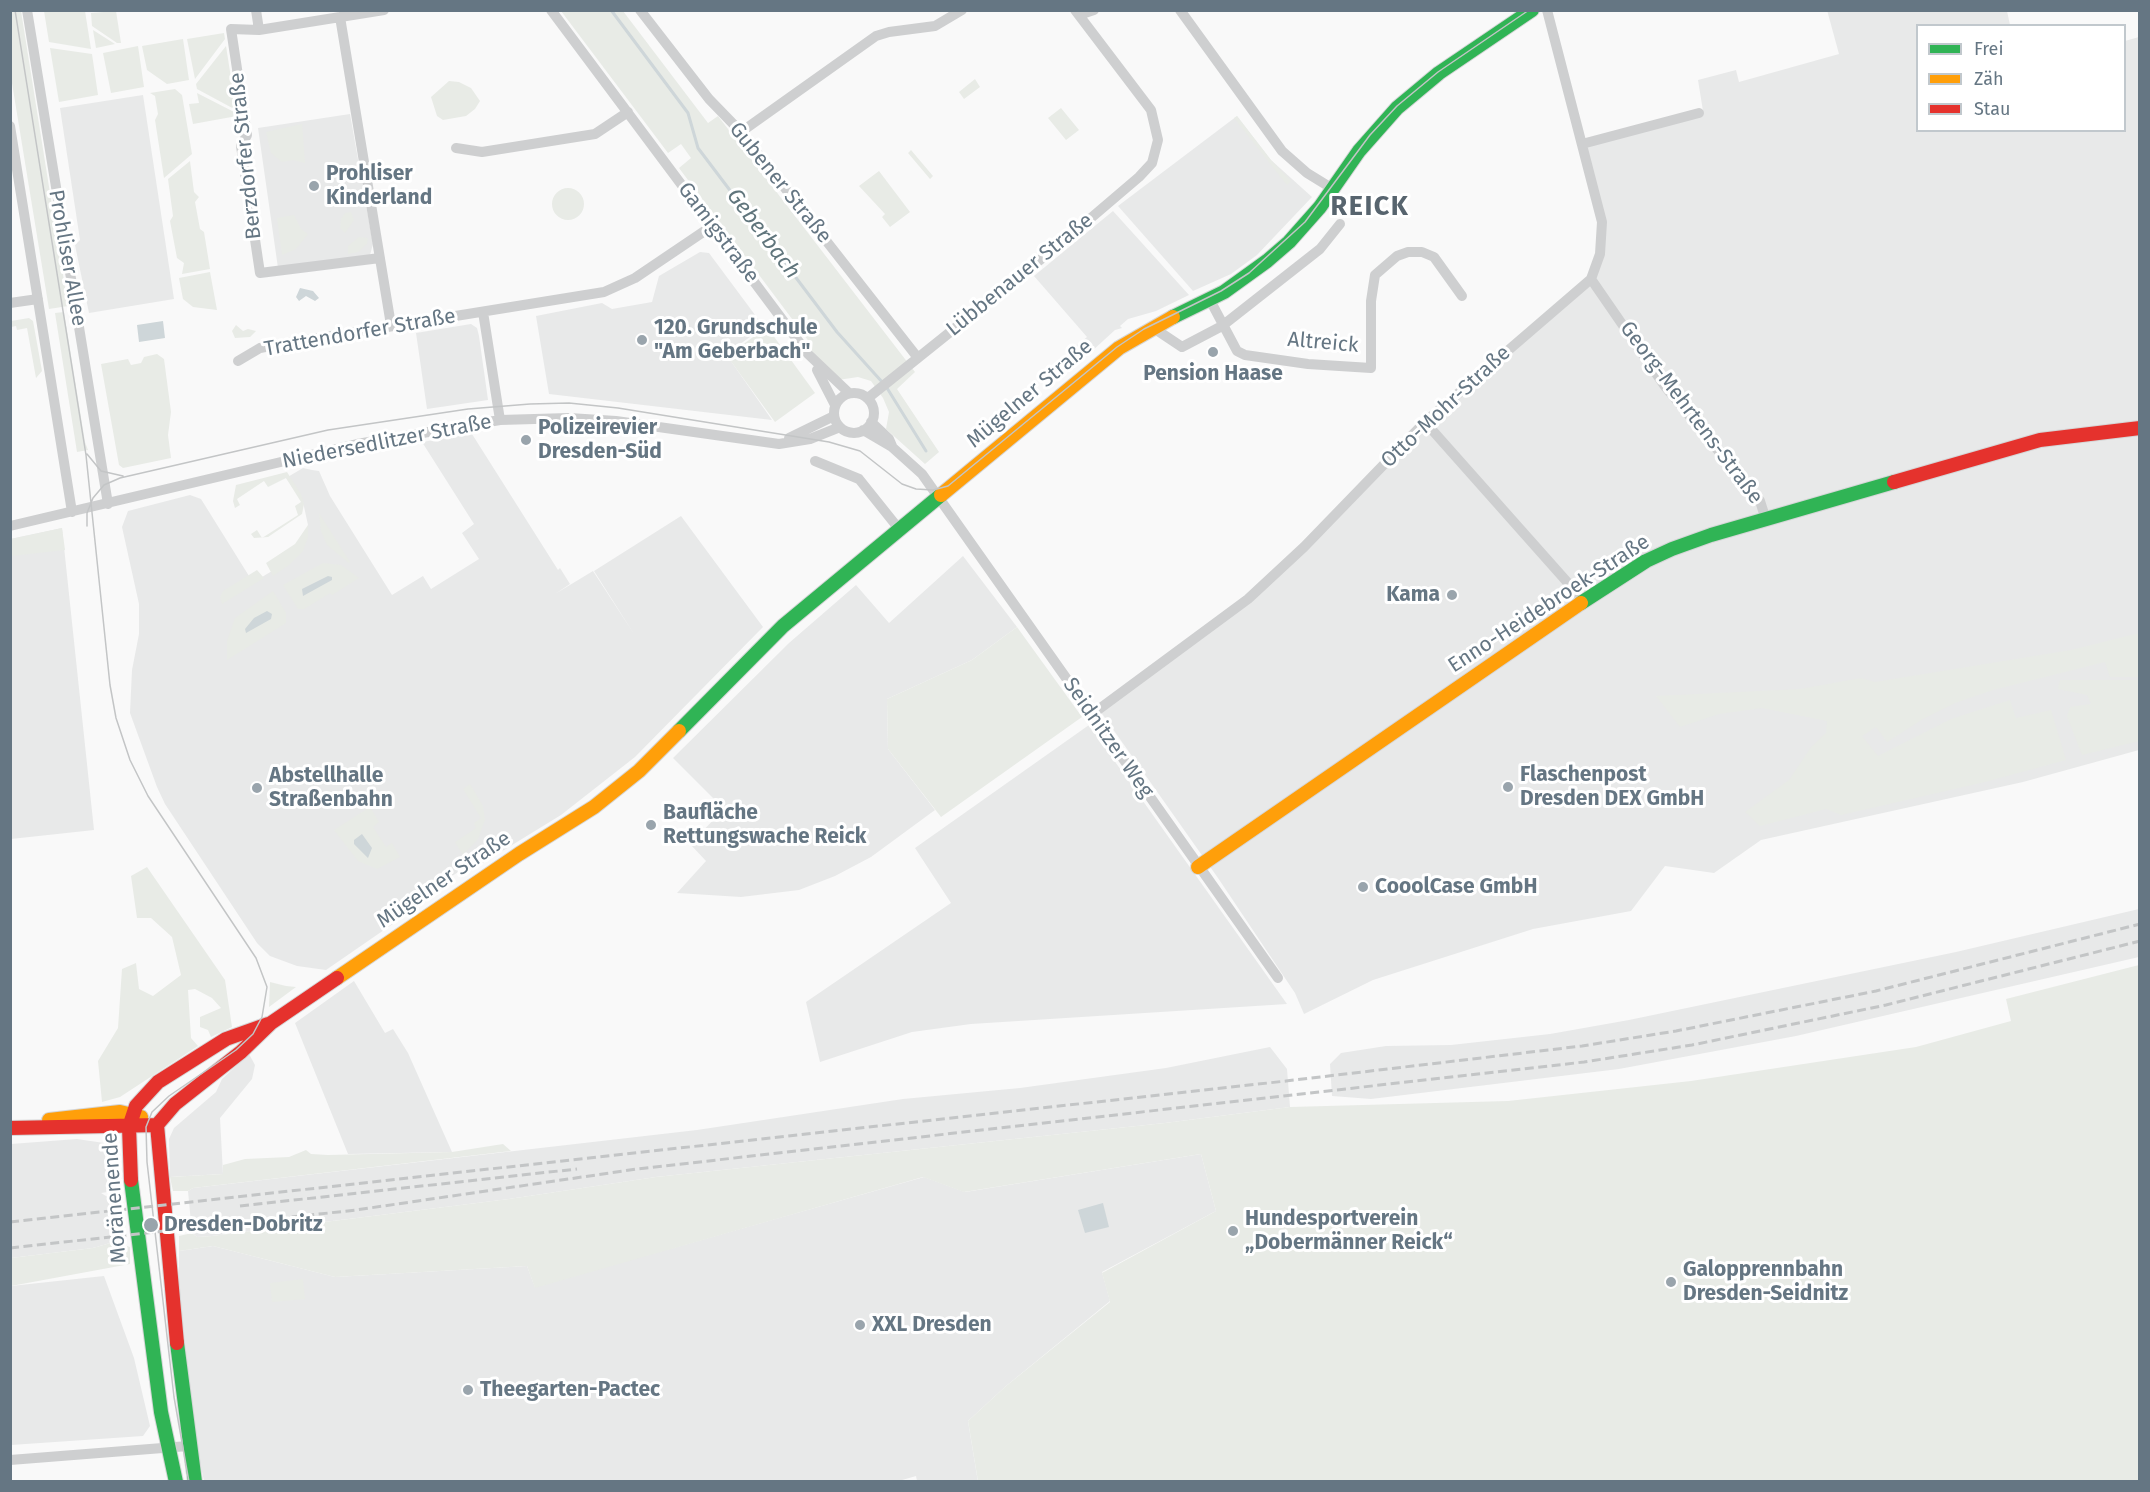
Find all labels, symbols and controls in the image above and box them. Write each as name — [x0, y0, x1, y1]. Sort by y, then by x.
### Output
legend — [1916, 24, 2126, 132]
text: Frei — [1974, 38, 2004, 60]
text: Zäh — [1974, 68, 2003, 90]
street label: Berzdorfer Straße — [225, 71, 267, 241]
text: Stau — [1974, 98, 2010, 120]
street label: Gubener Straße — [723, 117, 837, 249]
place label: Prohliser Kinderland — [326, 161, 432, 211]
street label: Gamigstraße — [672, 178, 764, 288]
marker: Prohliser Kinderland — [307, 179, 321, 193]
water label: Geberbach — [721, 184, 805, 284]
street label: Prohliser Allee — [43, 188, 91, 328]
district label: REICK — [1331, 191, 1409, 223]
street label: Lübbenauer Straße — [942, 208, 1098, 342]
street label: Trattendorfer Straße — [262, 304, 458, 362]
place label: 120. Grundschule "Am Geberbach" — [654, 315, 818, 365]
street label: Georg-Mehrtens-Straße — [1614, 317, 1768, 509]
street label: Altreick — [1286, 327, 1360, 359]
marker: 120. Grundschule "Am Geberbach" — [635, 333, 649, 347]
street label: Mügelner Straße — [962, 334, 1098, 454]
street label: Otto-Mohr-Straße — [1376, 341, 1516, 473]
marker: Pension Haase — [1206, 345, 1220, 359]
place label: Pension Haase — [1143, 361, 1283, 387]
street label: Niedersedlitzer Straße — [280, 409, 494, 475]
place label: Polizeirevier Dresden-Süd — [538, 415, 662, 465]
marker: Polizeirevier Dresden-Süd — [519, 433, 533, 447]
street label: Enno-Heidebroek-Straße — [1444, 529, 1654, 679]
place label: Kama — [1386, 582, 1440, 608]
marker: Kama — [1445, 588, 1459, 602]
street label: Seidnitzer Weg — [1057, 673, 1159, 803]
place label: Flaschenpost Dresden DEX GmbH — [1520, 762, 1704, 812]
place label: Abstellhalle Straßenbahn — [269, 763, 393, 813]
marker: Flaschenpost Dresden DEX GmbH — [1501, 780, 1515, 794]
marker: Abstellhalle Straßenbahn — [250, 781, 264, 795]
place label: Baufläche Rettungswache Reick — [663, 800, 866, 850]
marker: Baufläche Rettungswache Reick — [644, 818, 658, 832]
street label: Mügelner Straße — [372, 826, 516, 934]
place label: CooolCase GmbH — [1375, 874, 1537, 900]
marker: CooolCase GmbH — [1356, 880, 1370, 894]
street label: Moränenende — [98, 1132, 132, 1264]
place label: Hundesportverein „Dobermänner Reick“ — [1245, 1206, 1453, 1256]
place label: Dresden-Dobritz — [164, 1212, 323, 1238]
marker: Dresden-Dobritz — [142, 1216, 160, 1234]
marker: Hundesportverein „Dobermänner Reick“ — [1226, 1224, 1240, 1238]
place label: Galopprennbahn Dresden-Seidnitz — [1683, 1257, 1848, 1307]
marker: Galopprennbahn Dresden-Seidnitz — [1664, 1275, 1678, 1289]
place label: XXL Dresden — [872, 1312, 992, 1338]
marker: XXL Dresden — [853, 1318, 867, 1332]
place label: Theegarten-Pactec — [480, 1377, 660, 1403]
marker: Theegarten-Pactec — [461, 1383, 475, 1397]

